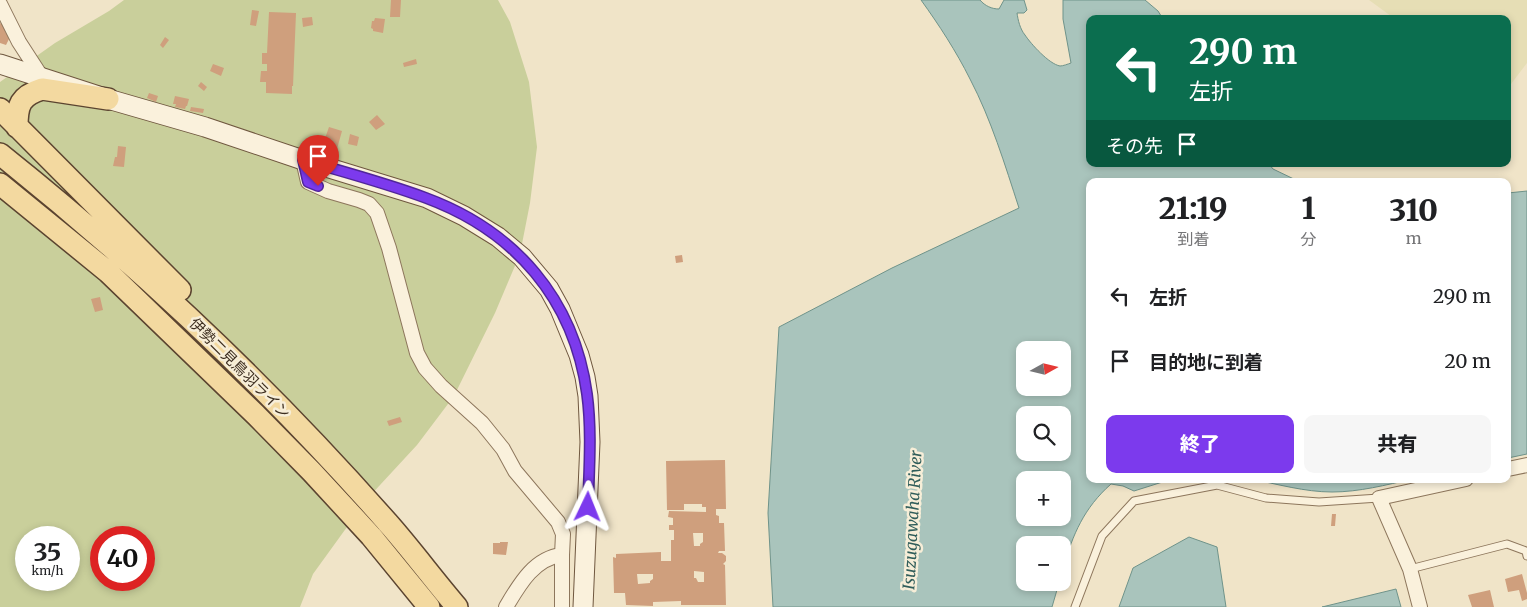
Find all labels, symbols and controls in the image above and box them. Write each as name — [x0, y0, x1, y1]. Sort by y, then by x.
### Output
text: 290 m — [1189, 30, 1297, 74]
icon: left — [1106, 35, 1171, 100]
text: 左折 — [1189, 77, 1233, 105]
icon: arrive — [1173, 130, 1201, 158]
text: その先 — [1106, 134, 1163, 158]
pin — [297, 135, 339, 186]
icon: arrive — [304, 142, 332, 170]
text: 21:19 — [1159, 189, 1228, 227]
text: 1 — [1301, 189, 1315, 227]
text: 310 — [1389, 191, 1438, 229]
text: m — [1406, 228, 1422, 248]
text: 到着 — [1177, 229, 1209, 249]
text: 分 — [1300, 229, 1316, 249]
icon: left — [1106, 282, 1134, 310]
text: 290 m — [1433, 284, 1491, 308]
text: 左折 — [1149, 285, 1187, 309]
street label: 伊勢二見鳥羽ライン — [186, 314, 294, 422]
north arrow — [1016, 341, 1071, 396]
map controls — [1016, 341, 1071, 591]
icon: arrive — [1106, 347, 1134, 375]
text: 20 m — [1444, 349, 1491, 373]
text: 目的地に到着 — [1149, 350, 1263, 374]
button: search — [1016, 406, 1071, 461]
button: 終了 — [1106, 415, 1294, 473]
button: 共有 — [1304, 415, 1491, 473]
water label: Isuzugawaha River — [898, 449, 926, 590]
button: + — [1016, 471, 1071, 526]
position arrow — [561, 480, 613, 532]
speed limit sign: 40 — [90, 526, 155, 591]
text: 35 — [34, 536, 61, 568]
button: − — [1016, 536, 1071, 591]
text: km/h — [32, 563, 63, 578]

